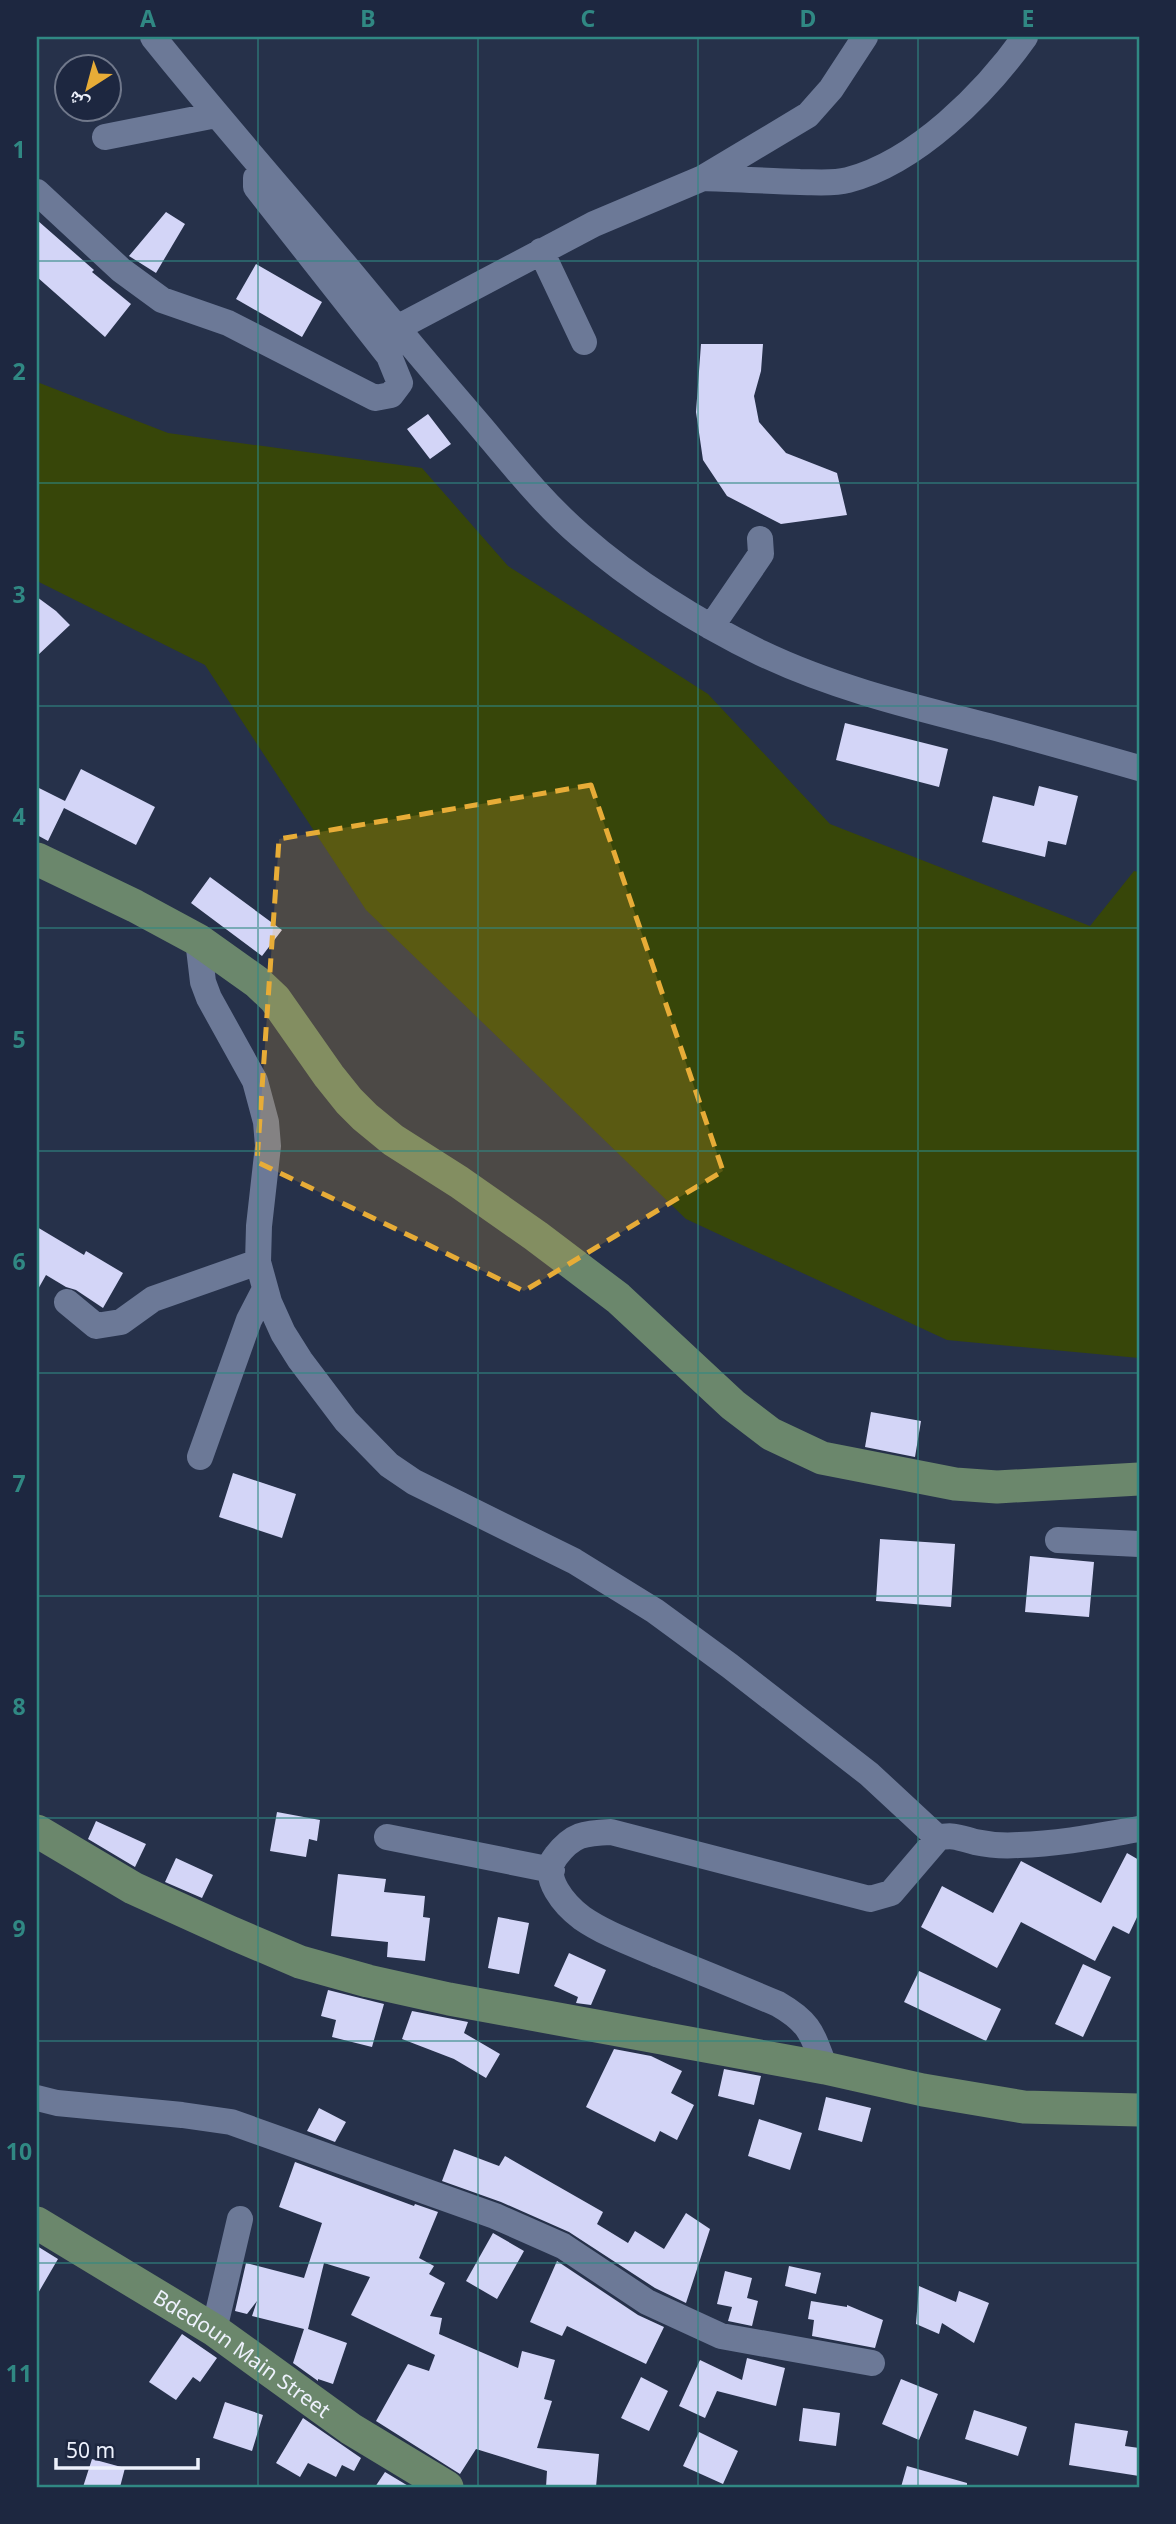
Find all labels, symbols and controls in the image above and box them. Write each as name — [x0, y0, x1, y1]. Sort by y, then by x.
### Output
text: A — [140, 2, 156, 34]
text: B — [360, 2, 376, 34]
text: C — [581, 2, 596, 34]
text: D — [800, 2, 816, 34]
text: E — [1022, 2, 1034, 34]
north arrow — [52, 52, 122, 122]
text: ش — [62, 85, 94, 118]
text: 1 — [12, 133, 26, 165]
text: 2 — [12, 355, 26, 387]
text: 3 — [12, 578, 26, 610]
text: 4 — [12, 800, 26, 832]
text: 5 — [12, 1023, 26, 1055]
text: 6 — [12, 1245, 26, 1277]
text: 7 — [12, 1467, 26, 1499]
text: 8 — [12, 1690, 26, 1722]
text: 9 — [12, 1912, 26, 1944]
text: 10 — [6, 2135, 32, 2167]
street label: Bdedoun Main Street — [148, 2283, 337, 2424]
text: 11 — [6, 2357, 32, 2389]
scale bar — [56, 2426, 198, 2470]
text: 50 m — [66, 2436, 115, 2464]

